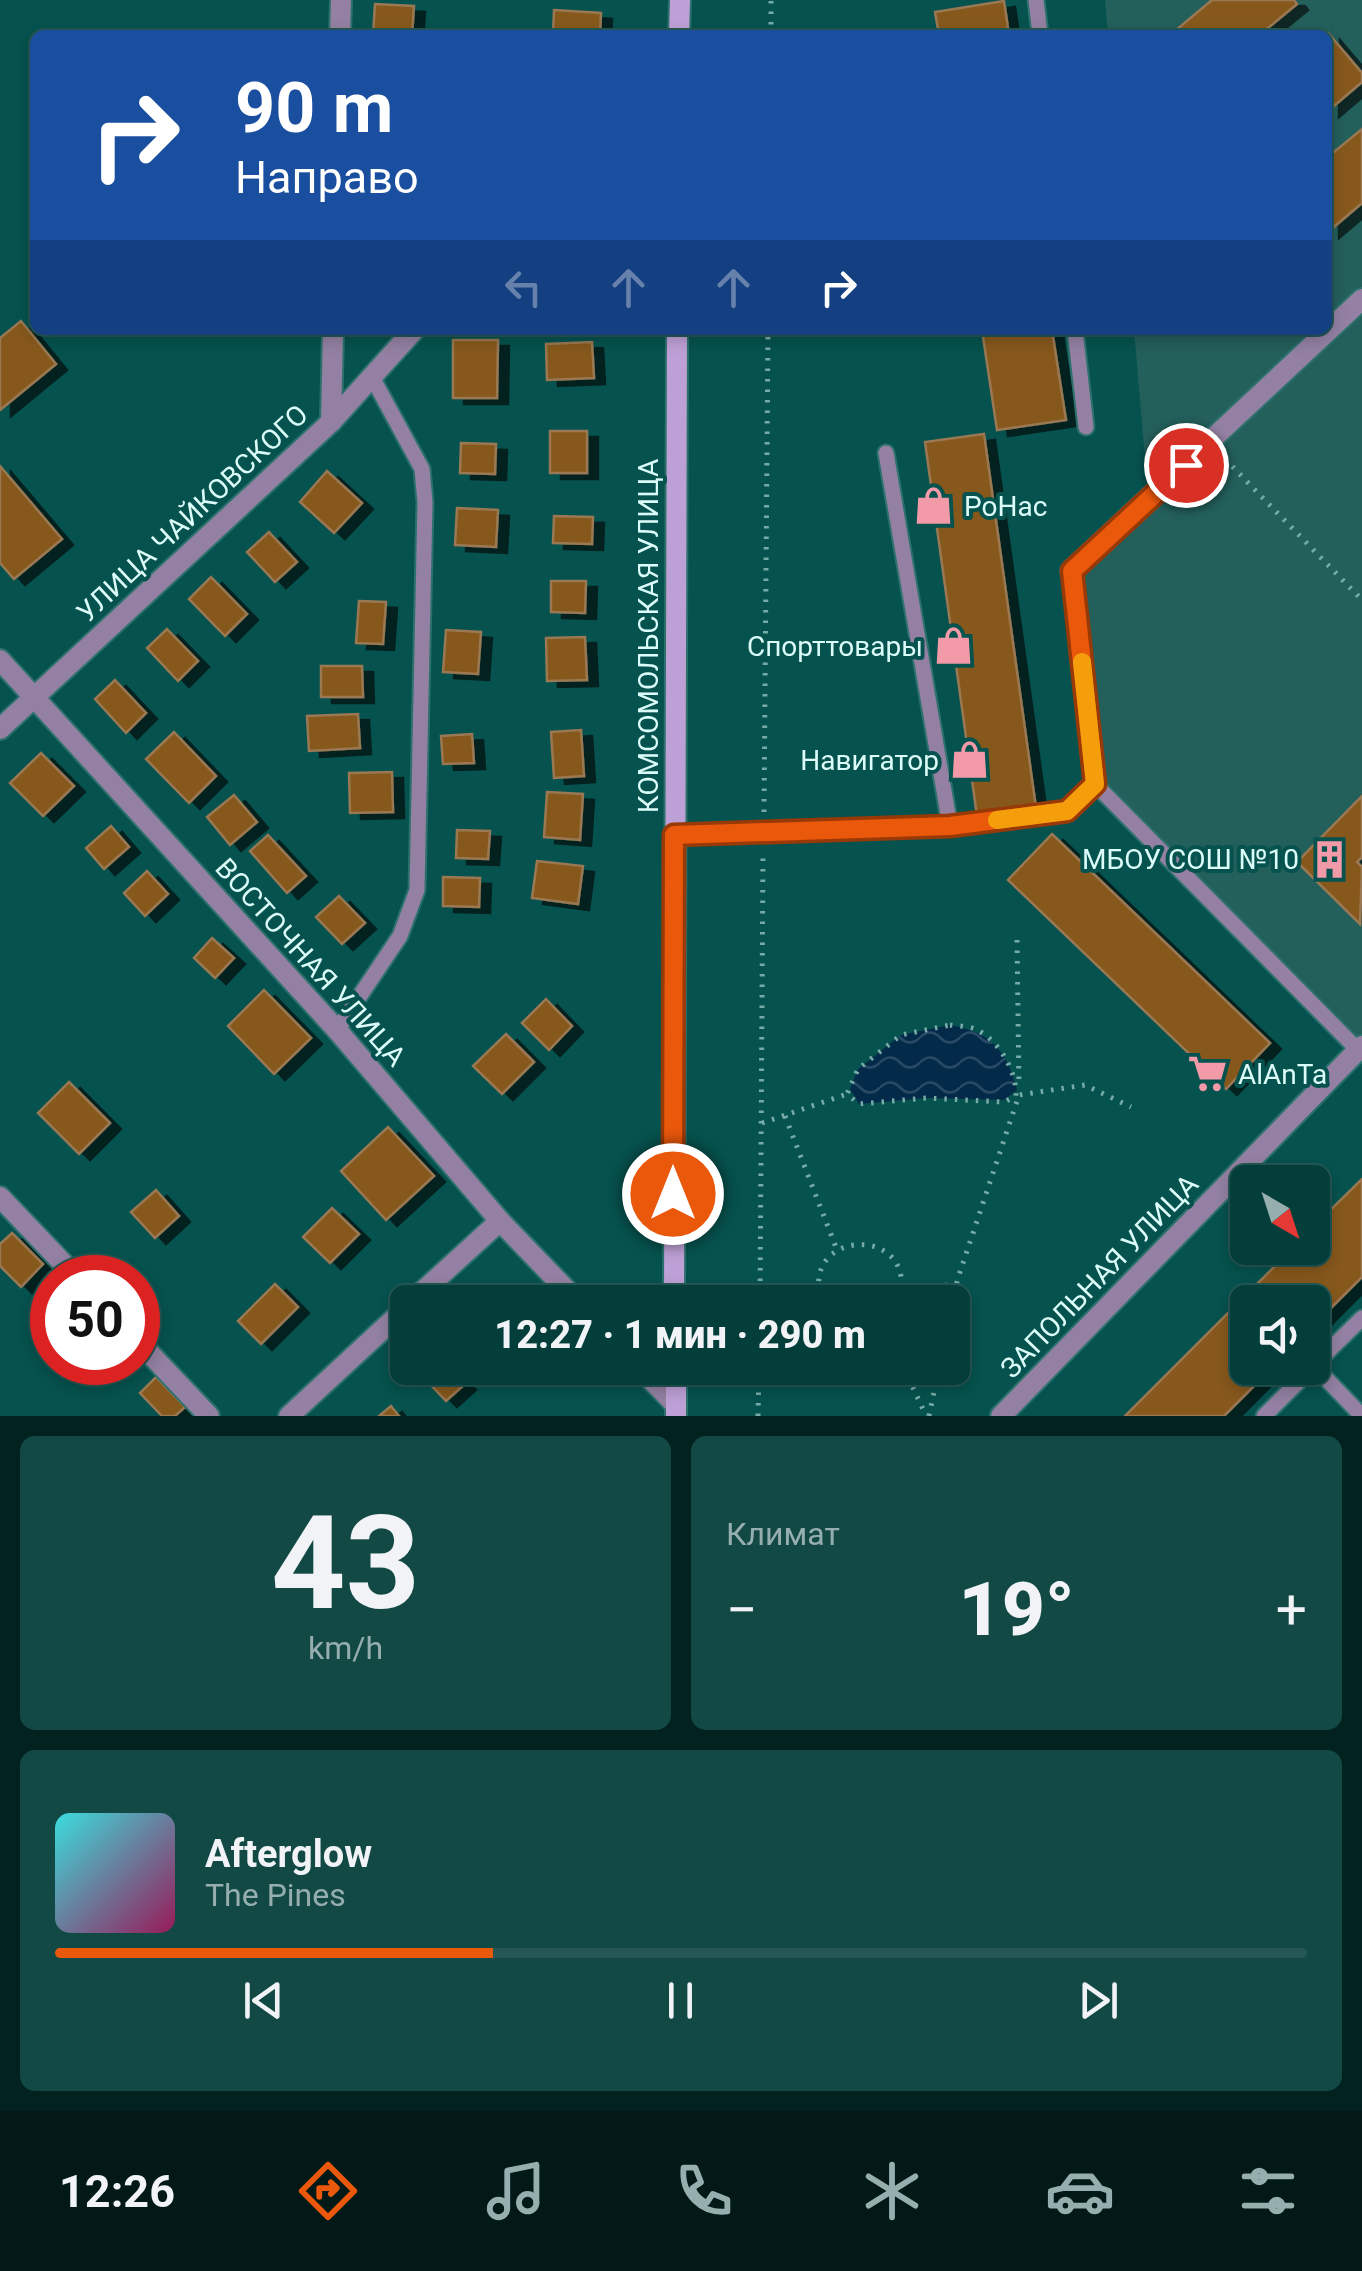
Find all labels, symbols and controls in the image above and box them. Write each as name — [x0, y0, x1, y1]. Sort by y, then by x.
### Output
text: 90 m — [235, 67, 393, 149]
icon: right — [70, 70, 200, 200]
text: Направо — [235, 151, 419, 204]
icon: left — [496, 260, 551, 315]
icon: ahead — [601, 260, 656, 315]
icon: ahead — [706, 260, 761, 315]
icon: right — [811, 260, 866, 315]
street label: УЛИЦА ЧАЙКОВСКОГО — [70, 398, 315, 629]
pin — [1144, 423, 1229, 508]
icon: arrive — [1159, 438, 1214, 493]
street label: КОМСОМОЛЬСКАЯ УЛИЦА — [632, 459, 665, 813]
shop icon: РоНас — [913, 485, 955, 527]
place label: РоНас — [964, 490, 1047, 523]
shop icon: Спорттовары — [932, 625, 974, 667]
place label: Спорттовары — [747, 630, 923, 663]
shop icon: Навигатор — [948, 739, 990, 781]
place label: Навигатор — [800, 744, 939, 777]
building icon: МБОУ СОШ №10 — [1308, 838, 1350, 880]
place label: МБОУ СОШ №10 — [1082, 843, 1299, 876]
street label: ВОСТОЧНАЯ УЛИЦА — [209, 852, 413, 1073]
supermarket icon: AlAnTa — [1187, 1053, 1229, 1095]
place label: AlAnTa — [1238, 1058, 1327, 1091]
position arrow — [621, 1142, 725, 1246]
north arrow — [1230, 1165, 1330, 1265]
map controls — [1230, 1165, 1330, 1385]
street label: ЗАПОЛЬНАЯ УЛИЦА — [994, 1168, 1205, 1385]
speed limit sign: 50 — [30, 1255, 160, 1385]
button: sound — [1230, 1285, 1330, 1385]
text: 12:27 · 1 мин · 290 m — [494, 1313, 866, 1357]
text: 43 — [271, 1487, 420, 1640]
text: Климат — [726, 1515, 840, 1553]
text: 19° — [959, 1565, 1075, 1653]
text: − — [726, 1578, 757, 1642]
text: + — [1276, 1578, 1307, 1642]
text: km/h — [308, 1629, 383, 1667]
text: Afterglow — [205, 1832, 372, 1876]
text: The Pines — [205, 1876, 346, 1914]
icon: previous — [236, 1973, 291, 2028]
icon: pause — [653, 1973, 708, 2028]
icon: next — [1071, 1973, 1126, 2028]
icon: directions — [293, 2156, 363, 2226]
icon: music — [481, 2156, 551, 2226]
icon: phone — [669, 2156, 739, 2226]
icon: climate — [857, 2156, 927, 2226]
icon: car — [1045, 2156, 1115, 2226]
icon: filters — [1233, 2156, 1303, 2226]
text: 12:26 — [59, 2165, 175, 2218]

